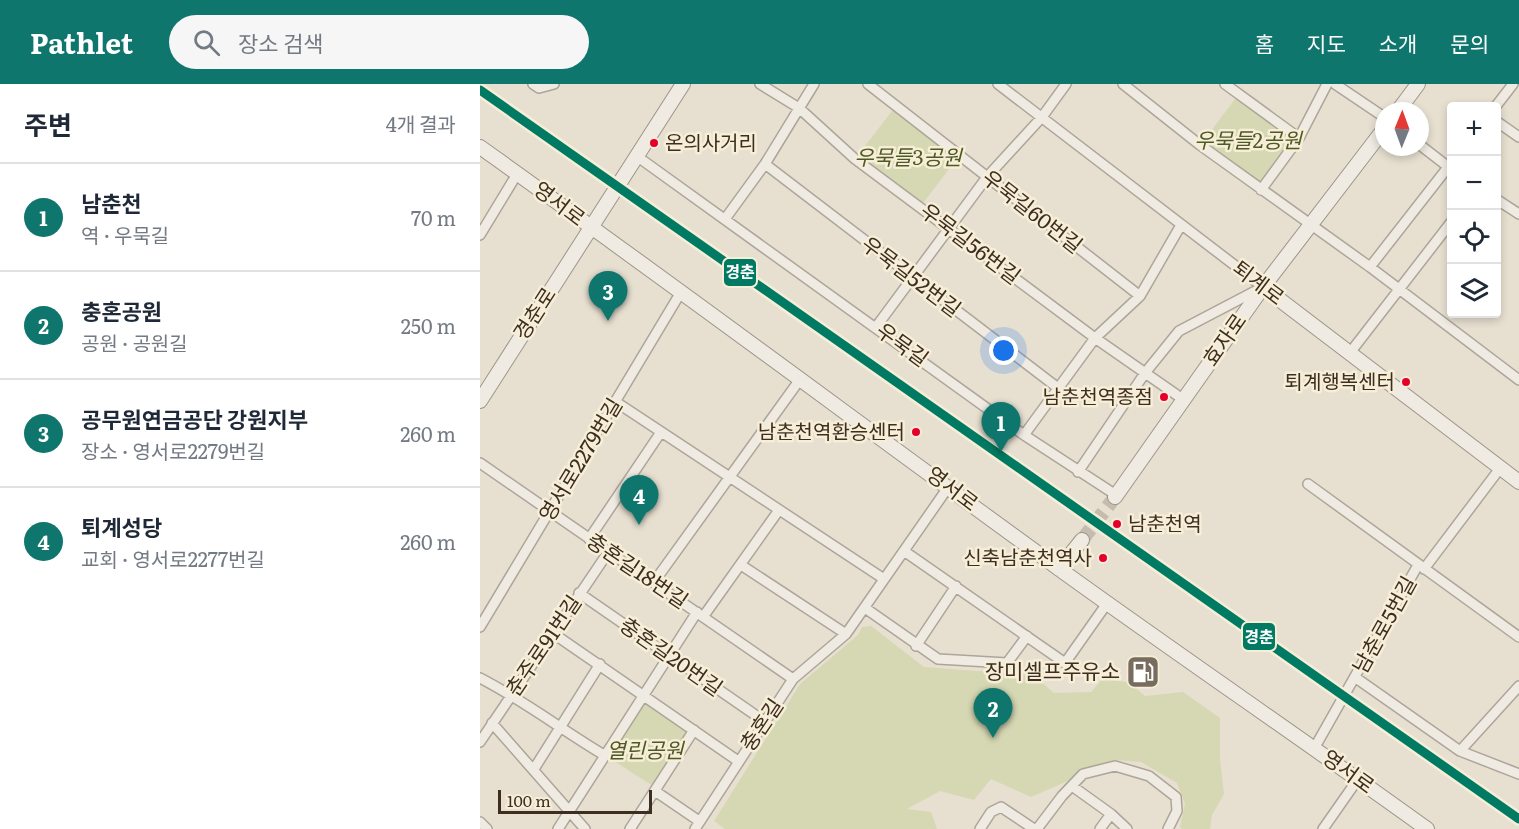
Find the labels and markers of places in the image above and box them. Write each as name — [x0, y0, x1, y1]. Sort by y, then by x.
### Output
place label: 온의사거리 — [665, 126, 757, 156]
marker: 온의사거리 — [648, 137, 660, 149]
pin: 3 — [588, 272, 628, 321]
place label: 퇴계행복센터 — [1285, 365, 1395, 395]
marker: 퇴계행복센터 — [1400, 376, 1412, 388]
place label: 남춘천역종점 — [1043, 380, 1153, 410]
marker: 남춘천역종점 — [1158, 391, 1170, 403]
pin: 1 — [982, 402, 1020, 452]
place label: 남춘천역환승센터 — [758, 415, 905, 445]
marker: 남춘천역환승센터 — [910, 426, 922, 438]
pin: 4 — [620, 476, 658, 525]
place label: 남춘천역 — [1128, 507, 1202, 537]
marker: 남춘천역 — [1111, 518, 1123, 530]
place label: 신축남춘천역사 — [963, 541, 1092, 571]
marker: 신축남춘천역사 — [1097, 552, 1109, 564]
place label: 장미셀프주유소 — [985, 654, 1120, 685]
fuel station icon: 장미셀프주유소 — [1125, 654, 1161, 690]
pin: 2 — [974, 688, 1012, 738]

